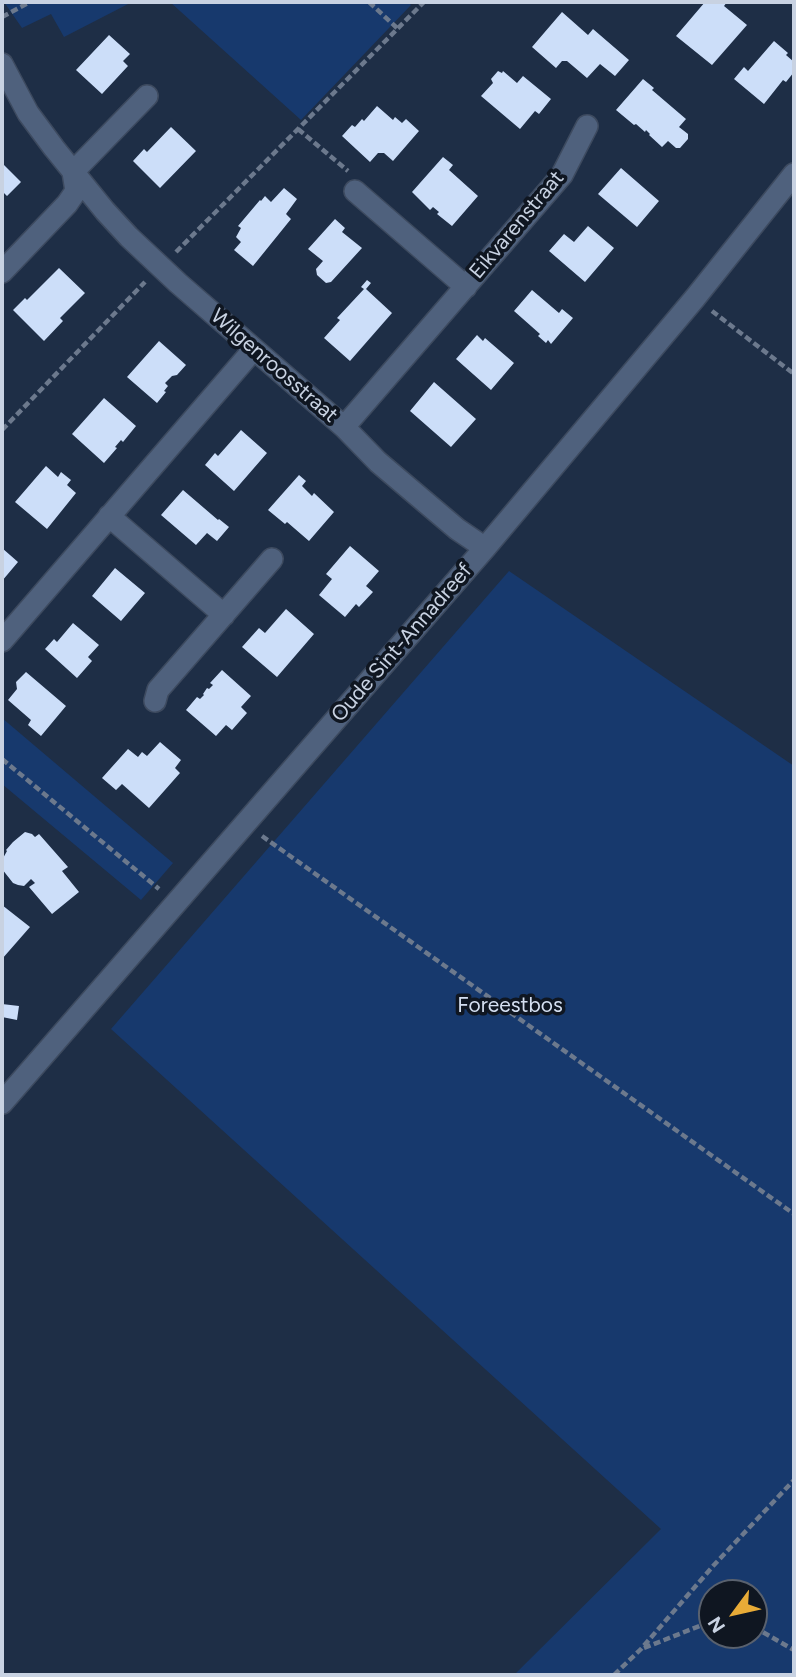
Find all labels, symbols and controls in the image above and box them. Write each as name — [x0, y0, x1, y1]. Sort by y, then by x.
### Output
street label: Eikvarenstraat — [464, 166, 570, 284]
street label: Wilgenroosstraat — [205, 304, 343, 428]
street label: Oude Sint-Annadreef — [326, 559, 478, 727]
park label: Foreestbos — [457, 993, 563, 1019]
north arrow — [698, 1579, 768, 1649]
text: N — [703, 1612, 730, 1637]

